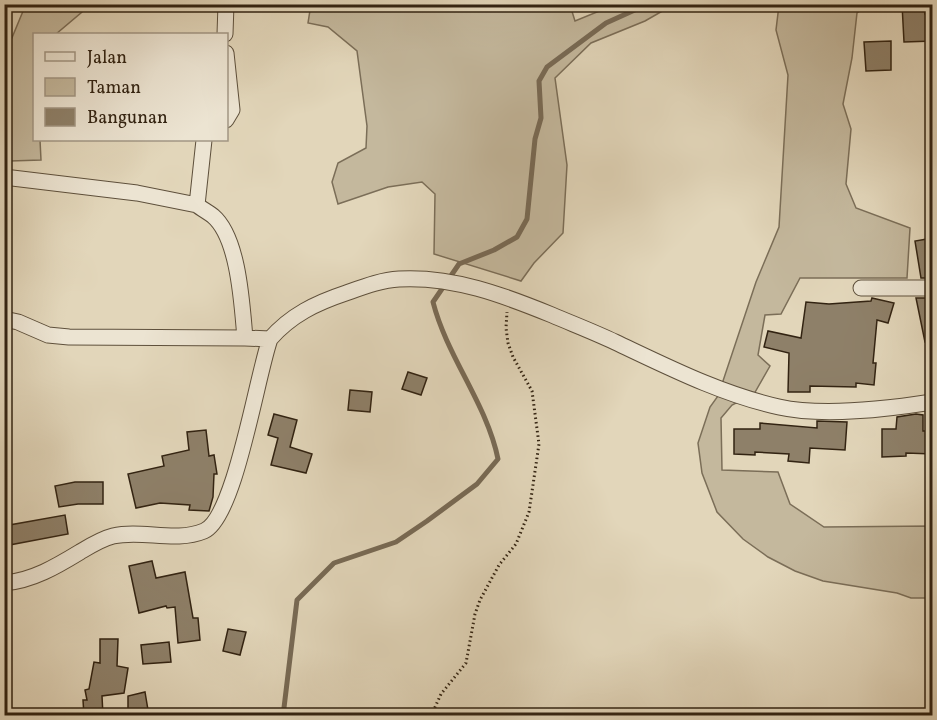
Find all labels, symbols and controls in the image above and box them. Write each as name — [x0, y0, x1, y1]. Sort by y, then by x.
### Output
legend — [33, 33, 228, 141]
text: Jalan — [87, 46, 127, 71]
text: Taman — [87, 76, 141, 101]
text: Bangunan — [87, 106, 168, 131]

